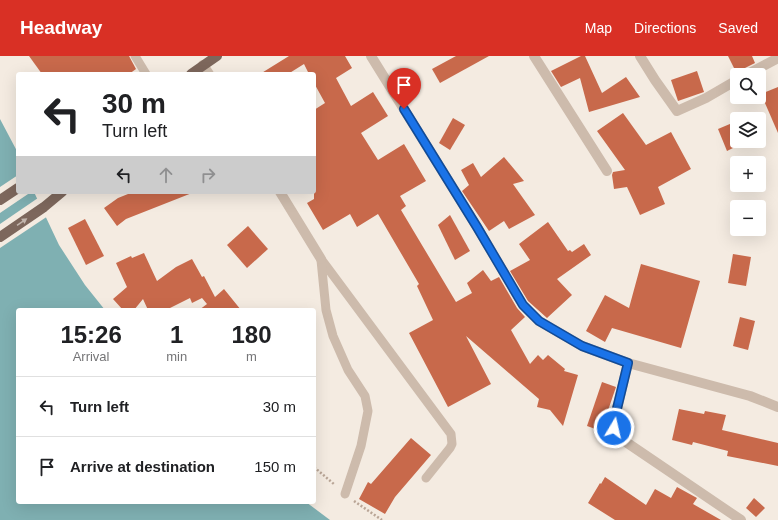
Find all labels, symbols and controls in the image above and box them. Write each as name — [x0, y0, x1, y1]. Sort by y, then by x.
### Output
text: Headway — [20, 17, 102, 38]
text: Map — [585, 20, 612, 36]
text: Directions — [634, 20, 696, 36]
text: Saved — [718, 20, 758, 36]
pin — [387, 68, 421, 109]
map controls — [730, 68, 766, 236]
button: search — [730, 68, 766, 104]
icon: arrive — [393, 74, 415, 96]
icon: left — [36, 88, 88, 140]
text: 30 m — [102, 88, 166, 119]
button: layers — [730, 112, 766, 148]
text: Turn left — [102, 121, 167, 141]
button: + — [730, 156, 766, 192]
icon: left — [113, 164, 135, 186]
icon: ahead — [155, 164, 177, 186]
icon: right — [197, 164, 219, 186]
button: − — [730, 200, 766, 236]
one-way arrow — [17, 218, 27, 226]
text: 15:26 — [60, 321, 122, 348]
text: 1 — [170, 321, 183, 348]
text: 180 — [232, 321, 272, 348]
text: Arrival — [73, 349, 110, 364]
text: min — [166, 349, 187, 364]
text: m — [246, 349, 257, 364]
icon: left — [36, 396, 58, 418]
text: Turn left — [70, 398, 129, 415]
text: 30 m — [263, 398, 296, 415]
position arrow — [593, 407, 635, 449]
icon: arrive — [36, 456, 58, 478]
text: Arrive at destination — [70, 458, 215, 475]
text: 150 m — [254, 458, 296, 475]

